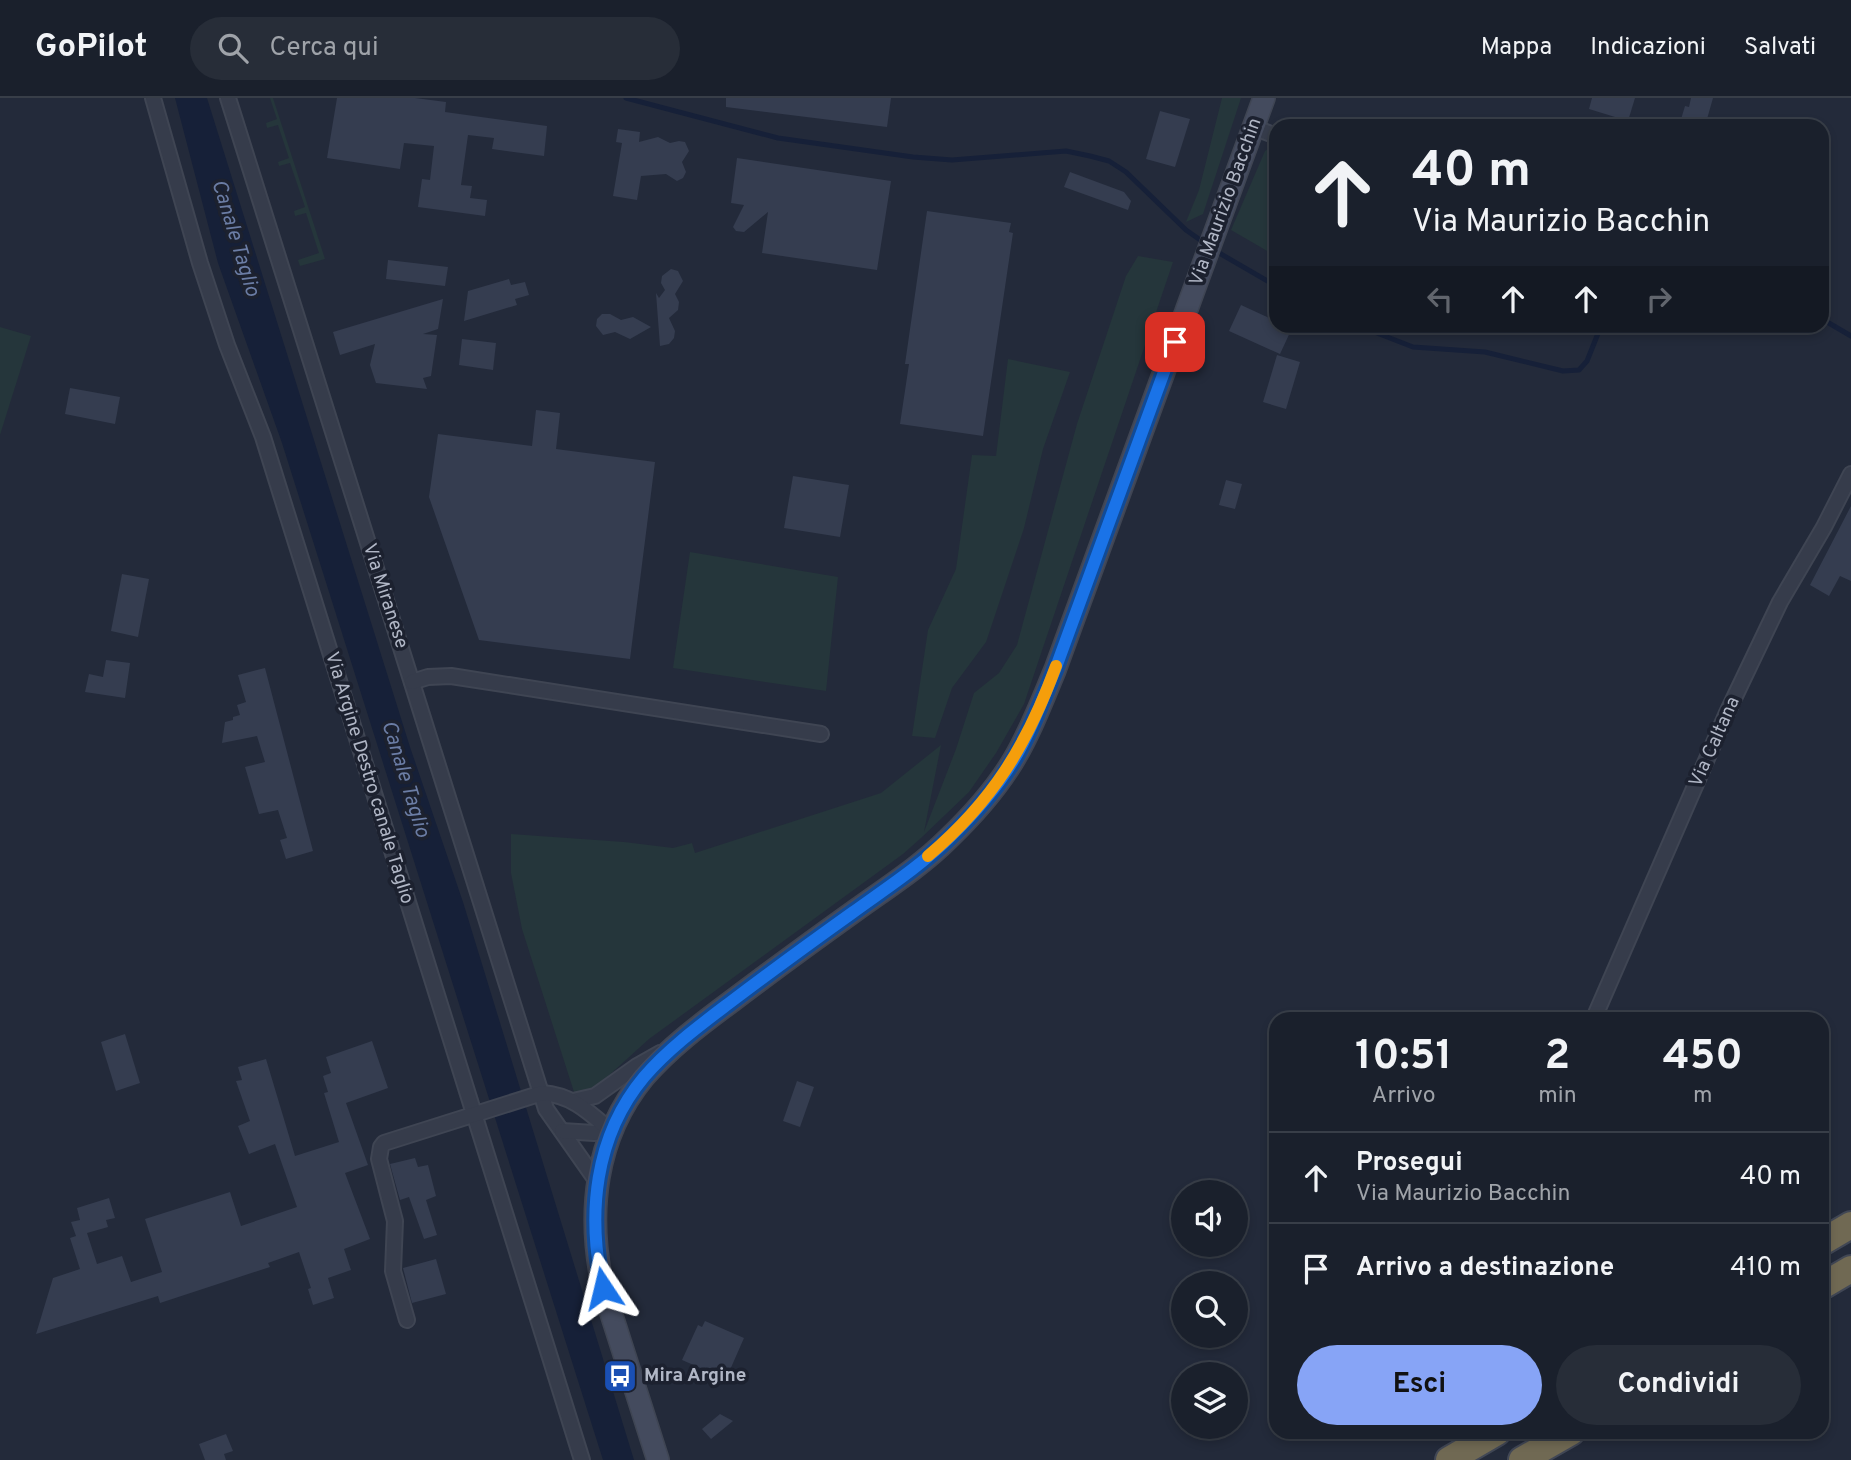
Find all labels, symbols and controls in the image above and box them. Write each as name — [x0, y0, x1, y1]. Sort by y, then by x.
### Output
search box — [190, 17, 680, 80]
text: GoPilot — [35, 27, 148, 69]
icon: search — [214, 29, 252, 67]
text: Cerca qui — [270, 32, 379, 65]
text: Mappa — [1481, 33, 1552, 63]
text: Indicazioni — [1590, 33, 1706, 63]
text: Salvati — [1744, 33, 1816, 63]
street label: Via Maurizio Bacchin — [1184, 115, 1268, 289]
text: 40 m — [1412, 142, 1531, 204]
icon: ahead — [1297, 147, 1388, 238]
water label: Canale Taglio — [204, 176, 266, 300]
text: Via Maurizio Bacchin — [1412, 203, 1710, 243]
icon: left — [1421, 280, 1459, 318]
icon: ahead — [1494, 280, 1532, 318]
icon: ahead — [1567, 280, 1605, 318]
icon: right — [1640, 280, 1678, 318]
pin — [1145, 312, 1205, 372]
icon: arrive — [1156, 323, 1194, 361]
street label: Via Miranese — [357, 540, 413, 652]
street label: Via Argine Destro canale Taglio — [319, 649, 419, 907]
street label: Via Caltana — [1684, 693, 1746, 791]
water label: Canale Taglio — [374, 717, 436, 841]
text: 10:51 — [1355, 1031, 1452, 1084]
text: 2 — [1545, 1031, 1570, 1084]
text: 450 — [1663, 1031, 1743, 1084]
text: Arrivo — [1372, 1082, 1435, 1111]
text: min — [1538, 1082, 1577, 1111]
text: m — [1693, 1082, 1713, 1111]
text: Prosegui — [1356, 1147, 1463, 1180]
icon: ahead — [1297, 1159, 1335, 1197]
text: 40 m — [1740, 1161, 1801, 1194]
map controls — [1171, 1180, 1248, 1439]
button: sound — [1171, 1180, 1248, 1257]
text: Via Maurizio Bacchin — [1356, 1180, 1570, 1209]
icon: arrive — [1297, 1250, 1335, 1288]
position arrow — [566, 1251, 640, 1325]
text: Arrivo a destinazione — [1356, 1252, 1614, 1285]
text: 410 m — [1730, 1252, 1801, 1285]
button: search — [1171, 1271, 1248, 1348]
button: Esci — [1297, 1345, 1542, 1425]
button: Condividi — [1556, 1345, 1801, 1425]
bus stop icon: Mira Argine — [601, 1357, 639, 1395]
button: layers — [1171, 1362, 1248, 1439]
place label: Mira Argine — [644, 1364, 746, 1388]

